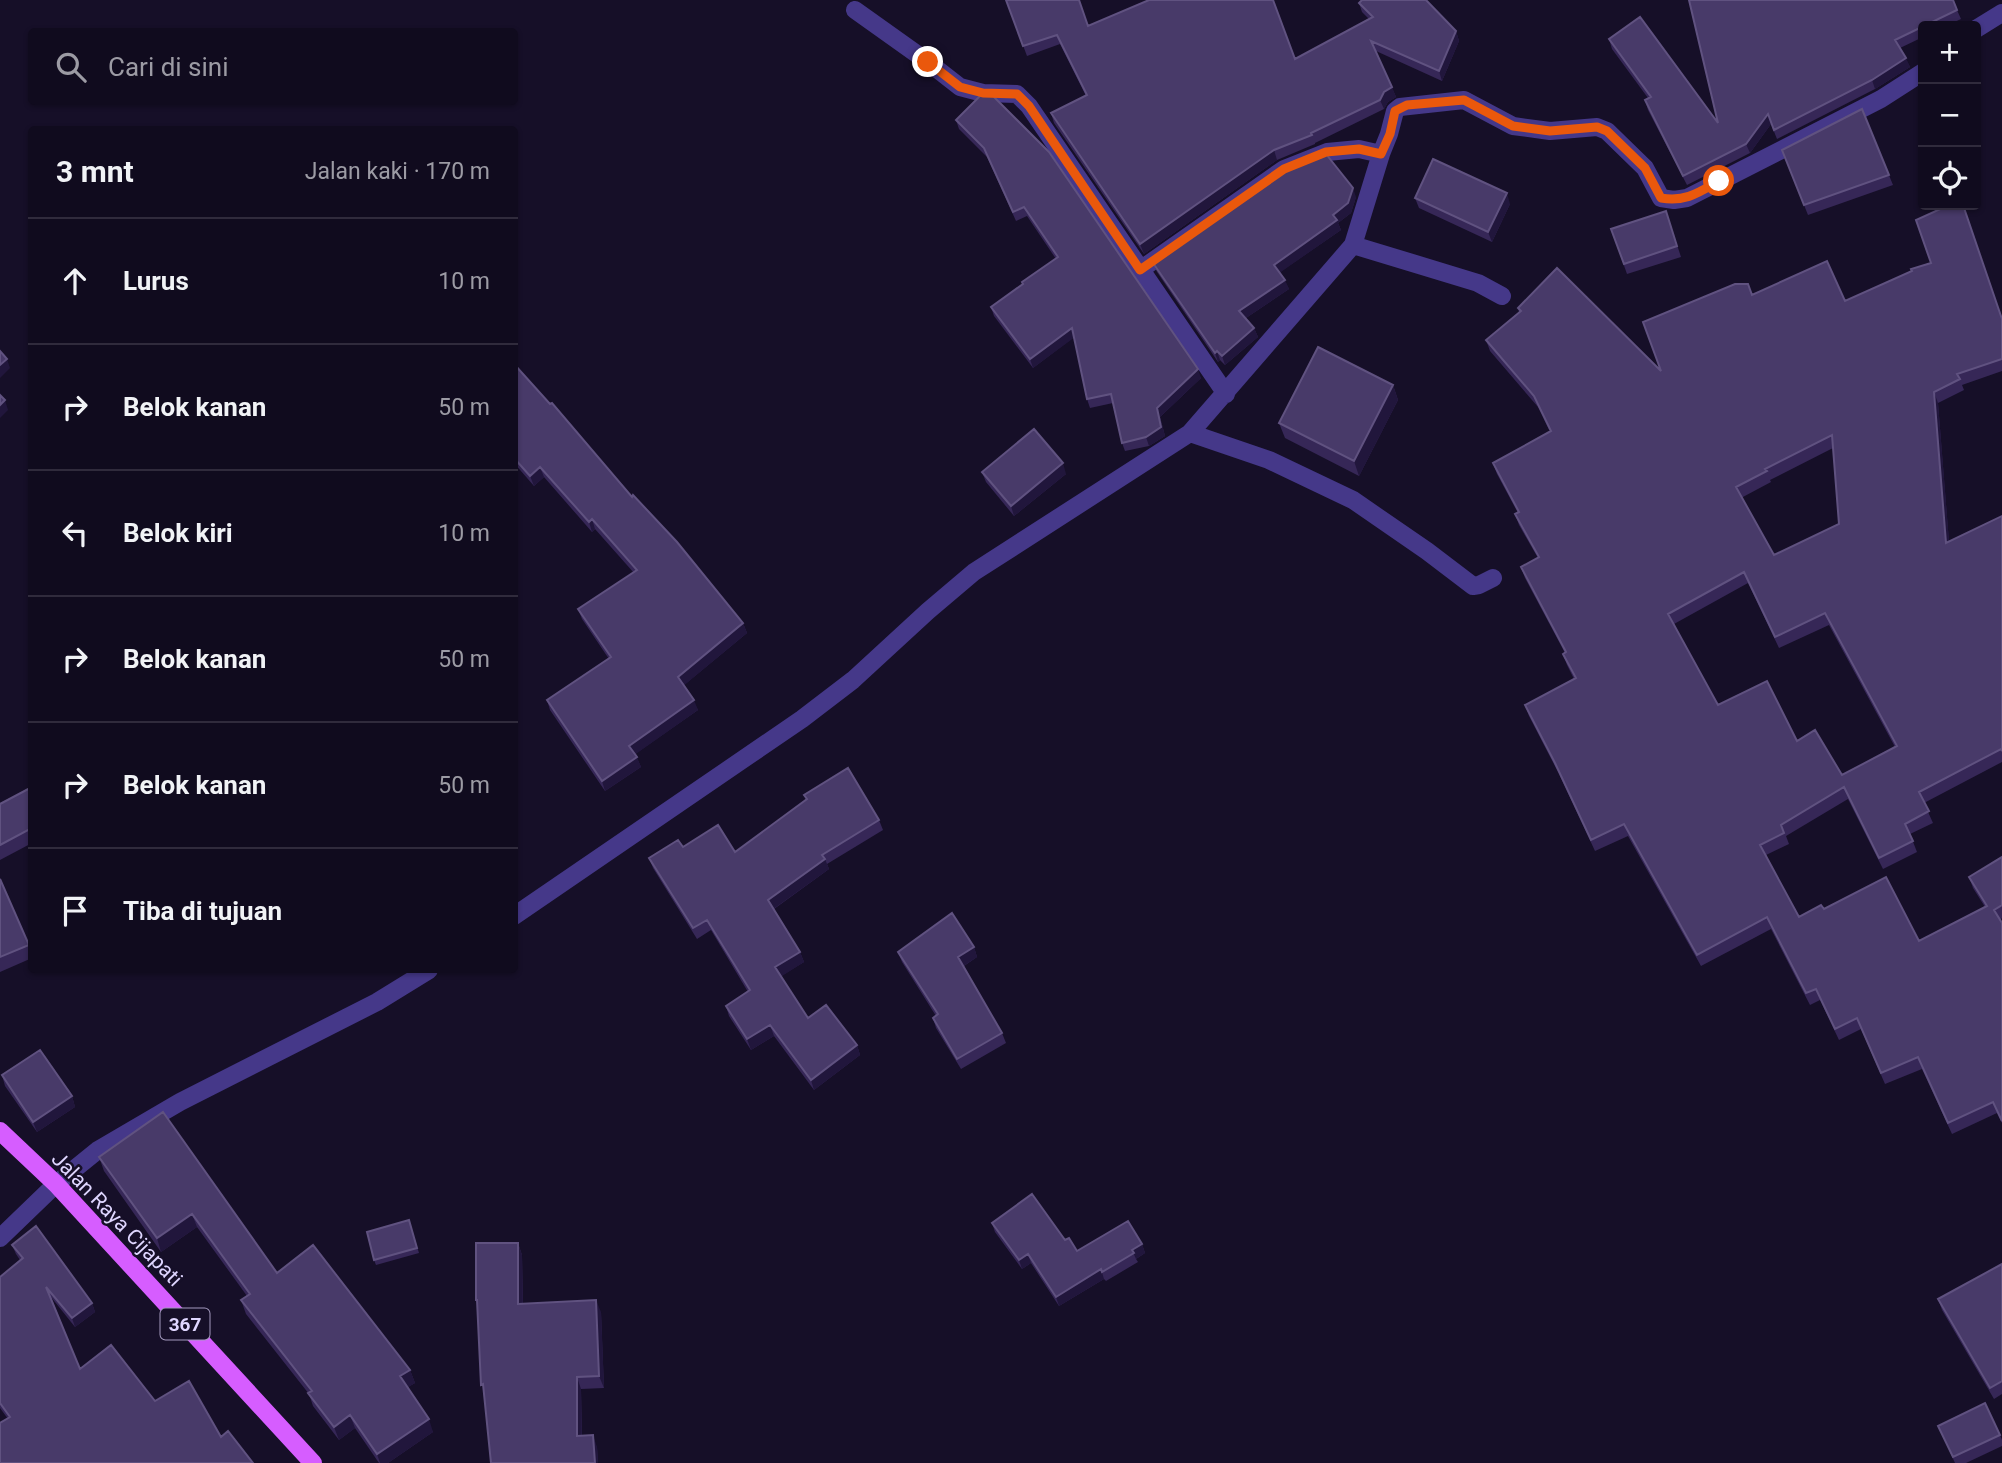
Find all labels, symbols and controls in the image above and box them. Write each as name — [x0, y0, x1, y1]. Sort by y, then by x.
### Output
map controls — [1918, 21, 1981, 210]
button: + — [1918, 21, 1981, 84]
search box — [28, 28, 518, 105]
route end — [912, 46, 943, 77]
icon: search — [52, 48, 90, 86]
text: Cari di sini — [108, 52, 229, 82]
button: − — [1918, 84, 1981, 147]
button: locate — [1918, 147, 1981, 210]
text: 3 mnt — [56, 154, 134, 189]
text: Jalan kaki · 170 m — [305, 158, 490, 185]
route start — [1703, 165, 1734, 196]
icon: ahead — [56, 262, 94, 300]
text: Lurus — [123, 266, 189, 296]
text: 10 m — [438, 268, 490, 295]
icon: right — [56, 388, 94, 426]
text: Belok kanan — [123, 392, 266, 422]
text: 50 m — [438, 394, 490, 421]
icon: left — [56, 514, 94, 552]
text: Belok kiri — [123, 518, 233, 548]
text: 10 m — [438, 520, 490, 547]
icon: right — [56, 640, 94, 678]
text: Belok kanan — [123, 644, 266, 674]
text: 50 m — [438, 646, 490, 673]
icon: right — [56, 766, 94, 804]
text: Belok kanan — [123, 770, 266, 800]
text: 50 m — [438, 772, 490, 799]
icon: arrive — [56, 892, 94, 930]
text: Tiba di tujuan — [123, 896, 282, 926]
street label: Jalan Raya Cijapati — [47, 1147, 187, 1291]
road number: 367 — [160, 1308, 210, 1340]

